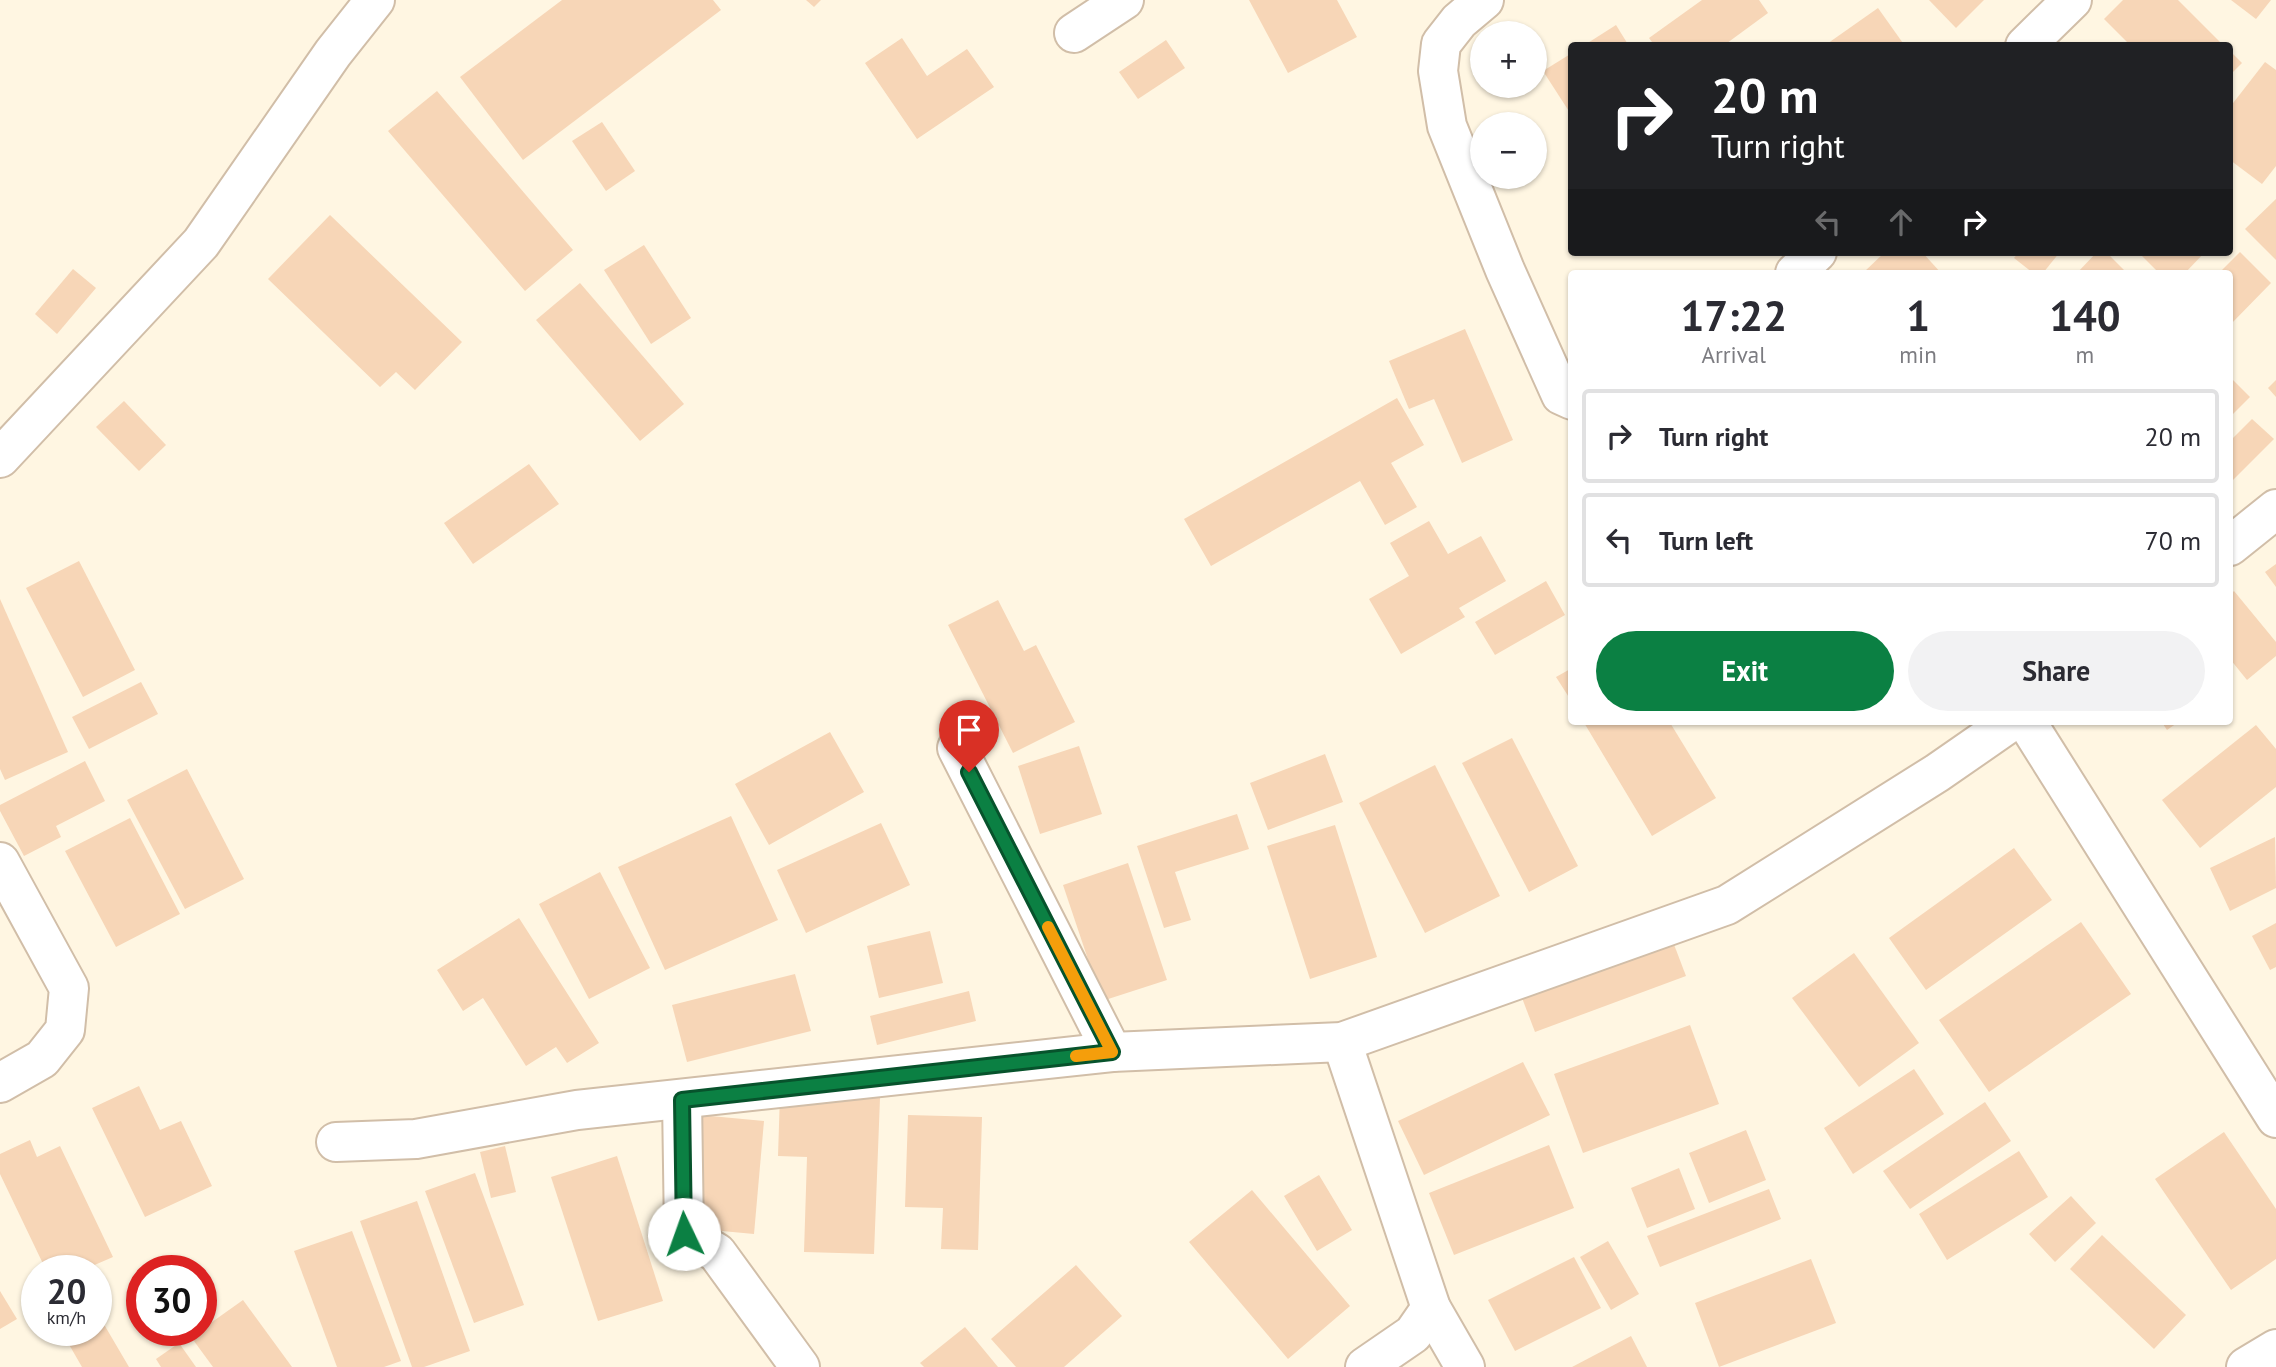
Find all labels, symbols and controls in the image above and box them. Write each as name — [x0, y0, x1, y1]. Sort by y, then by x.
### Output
map controls — [1470, 21, 1547, 189]
button: + — [1470, 21, 1547, 98]
text: 20 m — [1711, 63, 1818, 127]
icon: right — [1596, 70, 1687, 161]
button: − — [1470, 112, 1547, 189]
text: Turn right — [1711, 125, 1845, 167]
icon: left — [1809, 203, 1847, 241]
icon: ahead — [1882, 203, 1920, 241]
icon: right — [1955, 203, 1993, 241]
text: 17:22 — [1680, 288, 1787, 343]
text: 1 — [1906, 288, 1930, 343]
text: 140 — [2049, 288, 2121, 343]
text: Arrival — [1701, 340, 1766, 369]
text: min — [1899, 340, 1937, 369]
text: m — [2076, 340, 2094, 369]
icon: right — [1600, 417, 1638, 455]
text: Turn right — [1659, 420, 1768, 453]
text: 20 m — [2145, 420, 2201, 453]
icon: left — [1600, 521, 1638, 559]
text: Turn left — [1659, 524, 1753, 557]
text: 70 m — [2145, 524, 2201, 557]
button: Exit — [1596, 631, 1894, 711]
button: Share — [1908, 631, 2205, 711]
pin — [939, 700, 999, 772]
icon: arrive — [950, 711, 988, 749]
position arrow — [647, 1197, 721, 1271]
speed limit sign: 30 — [126, 1255, 217, 1346]
text: 20 — [47, 1268, 86, 1314]
text: km/h — [47, 1306, 86, 1329]

